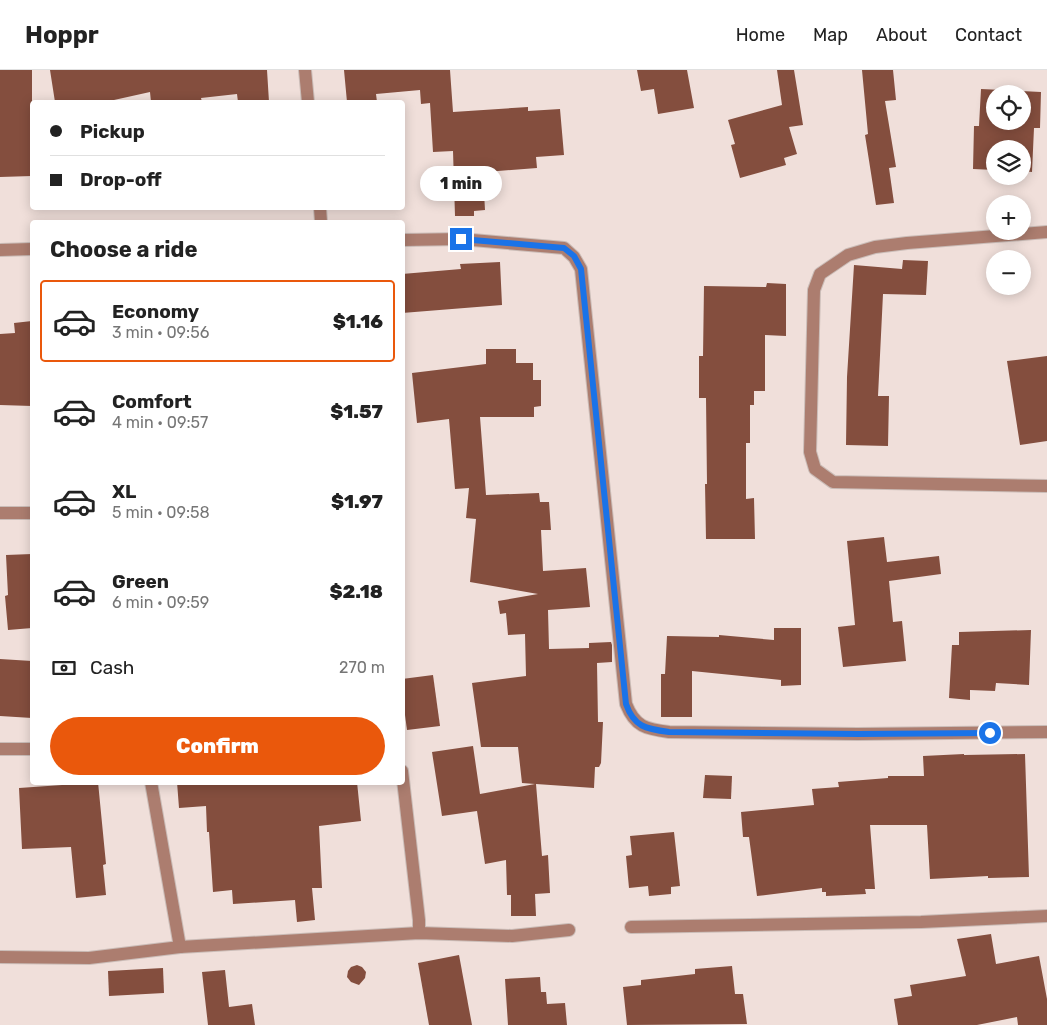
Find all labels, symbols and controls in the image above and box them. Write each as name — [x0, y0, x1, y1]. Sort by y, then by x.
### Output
text: Hoppr — [25, 21, 99, 49]
text: Home — [736, 24, 785, 46]
text: Map — [813, 24, 848, 46]
text: About — [876, 24, 927, 46]
text: Contact — [955, 24, 1022, 46]
map controls — [986, 85, 1031, 295]
button: locate — [986, 85, 1031, 130]
text: Pickup — [80, 120, 145, 143]
button: layers — [986, 140, 1031, 185]
callout: 1 min — [420, 166, 502, 202]
text: Drop-off — [80, 168, 162, 191]
text: 1 min — [440, 174, 482, 193]
button: + — [986, 195, 1031, 240]
route end — [450, 228, 472, 250]
text: Choose a ride — [50, 236, 197, 263]
button: − — [986, 250, 1031, 295]
icon: car — [52, 299, 97, 344]
text: Economy — [112, 300, 199, 323]
text: $1.16 — [333, 310, 383, 333]
text: 3 min · 09:56 — [112, 323, 209, 342]
icon: car — [52, 389, 97, 434]
text: Comfort — [112, 390, 192, 413]
text: $1.57 — [330, 400, 383, 423]
text: 4 min · 09:57 — [112, 413, 208, 432]
icon: car — [52, 479, 97, 524]
text: XL — [112, 480, 136, 503]
text: $1.97 — [331, 490, 383, 513]
text: 5 min · 09:58 — [112, 503, 210, 522]
icon: car — [52, 569, 97, 614]
text: Green — [112, 570, 169, 593]
text: $2.18 — [329, 580, 383, 603]
text: 6 min · 09:59 — [112, 593, 209, 612]
icon: cash — [50, 654, 78, 682]
text: Cash — [90, 656, 134, 679]
text: 270 m — [339, 658, 385, 677]
button: Confirm — [50, 717, 385, 775]
route start — [979, 722, 1001, 744]

